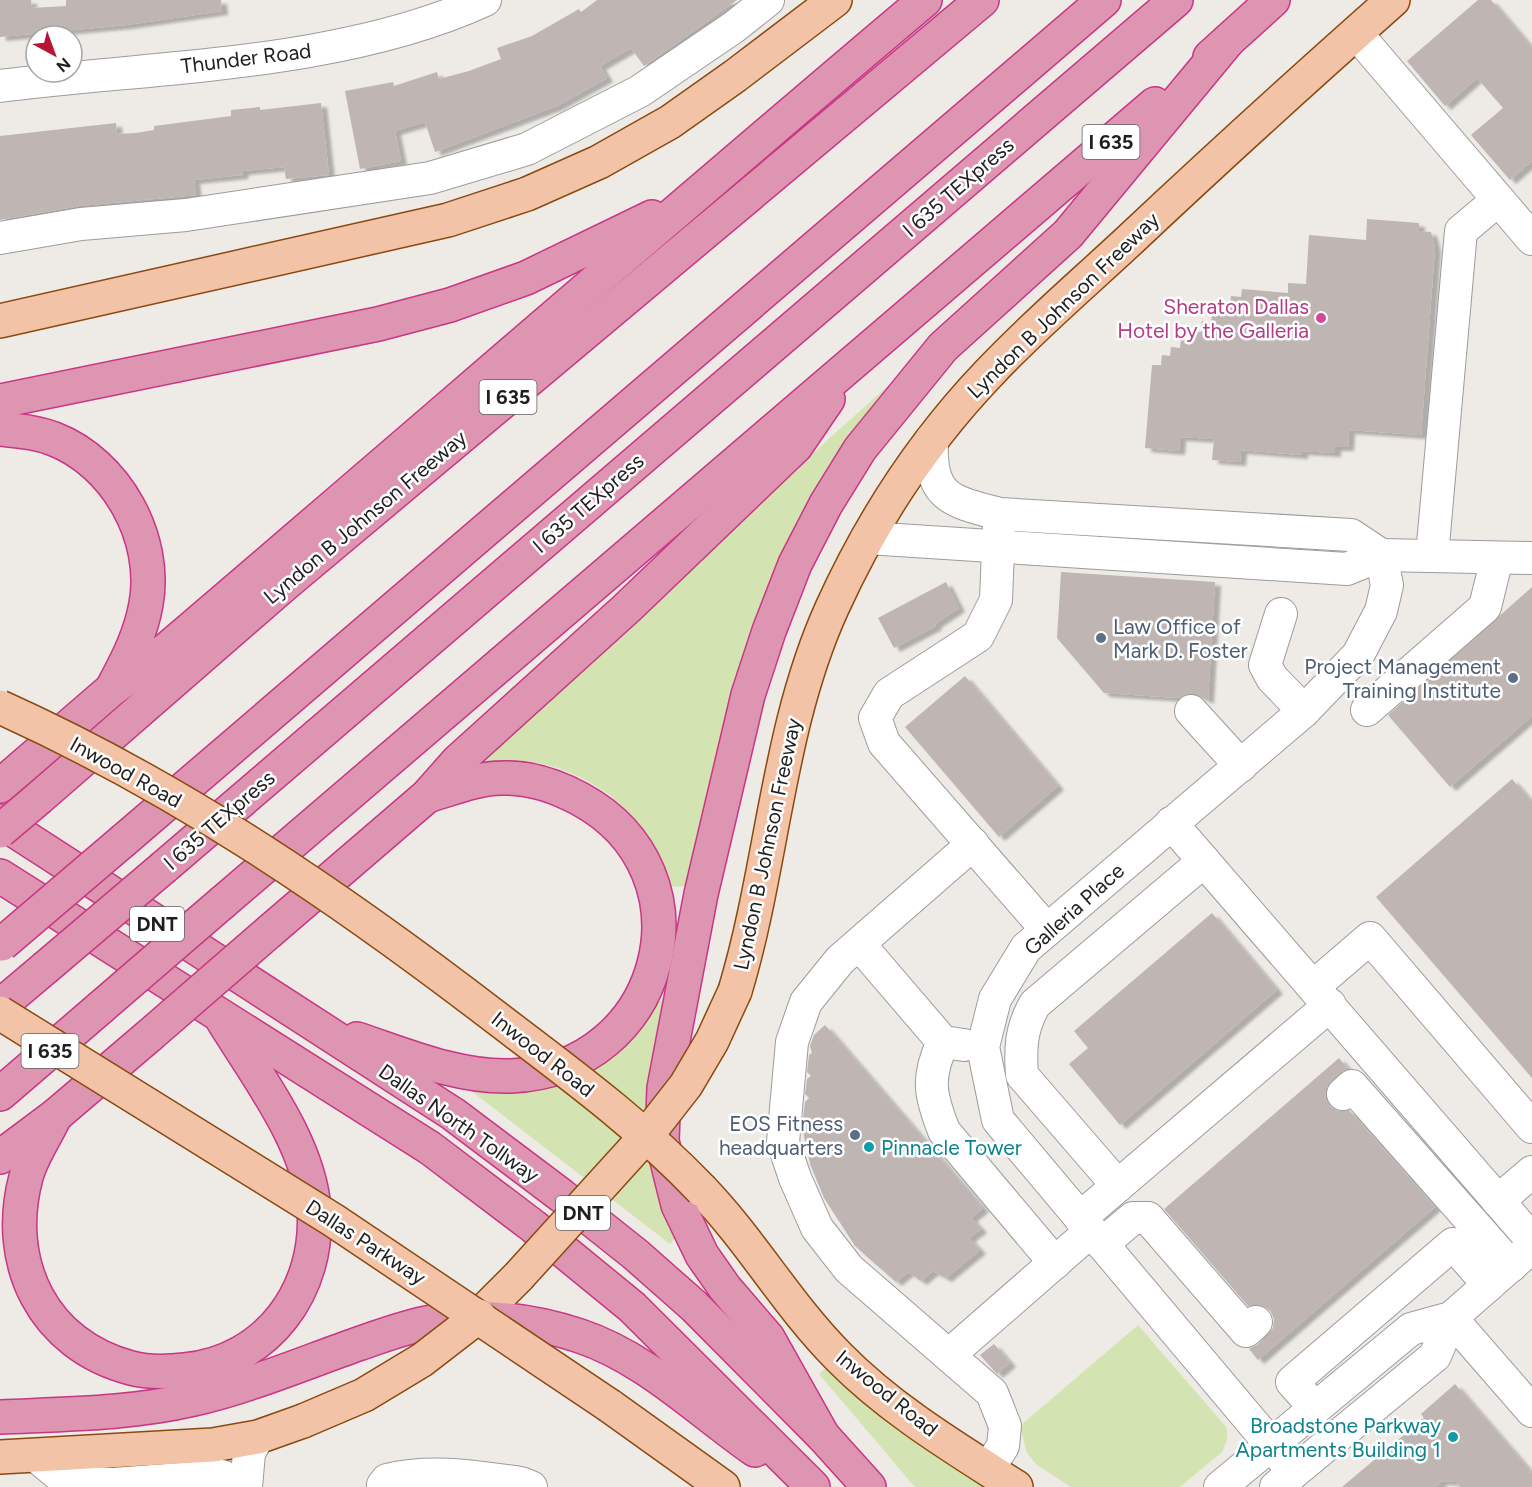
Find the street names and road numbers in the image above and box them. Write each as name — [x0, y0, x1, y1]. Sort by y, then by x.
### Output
street label: Thunder Road — [179, 38, 313, 78]
road number: I 635 — [1082, 125, 1140, 159]
street label: I 635 TEXpress — [897, 132, 1019, 242]
street label: Lyndon B Johnson Freeway — [962, 207, 1164, 403]
road number: I 635 — [480, 380, 536, 414]
street label: Lyndon B Johnson Freeway — [259, 425, 471, 609]
street label: I 635 TEXpress — [527, 448, 649, 558]
street label: Lyndon B Johnson Freeway — [728, 716, 806, 972]
street label: Inwood Road — [66, 731, 186, 813]
street label: I 635 TEXpress — [158, 765, 280, 875]
street label: Galleria Place — [1019, 858, 1129, 960]
road number: DNT — [130, 907, 184, 941]
street label: Inwood Road — [487, 1006, 599, 1102]
road number: I 635 — [22, 1034, 78, 1068]
street label: Dallas North Tollway — [374, 1058, 544, 1188]
street label: Dallas Parkway — [301, 1194, 431, 1290]
road number: DNT — [556, 1196, 610, 1230]
street label: Inwood Road — [831, 1344, 943, 1442]

